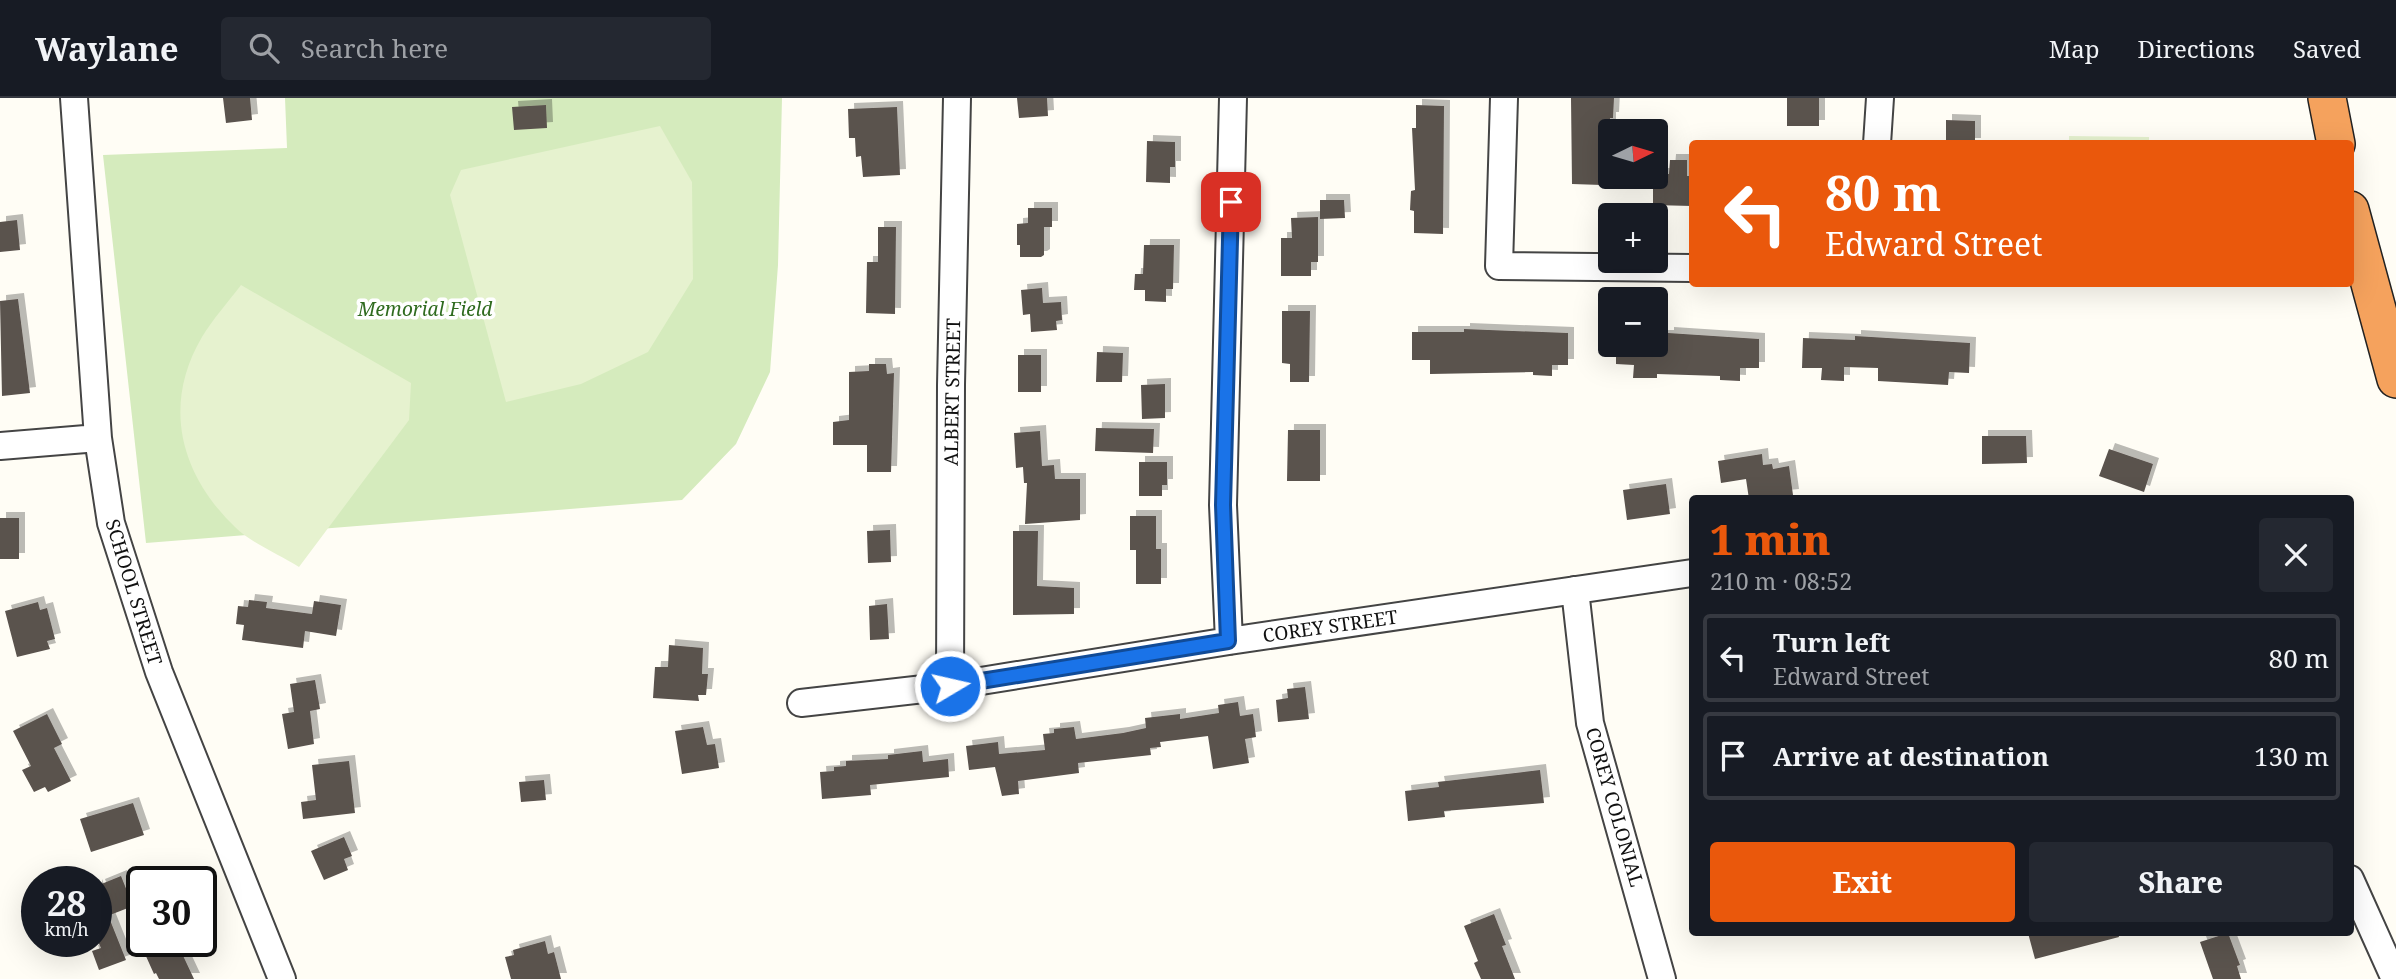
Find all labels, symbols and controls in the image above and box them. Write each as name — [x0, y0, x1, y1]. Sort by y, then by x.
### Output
search box — [221, 17, 711, 80]
text: Waylane — [35, 26, 179, 71]
icon: search — [245, 29, 283, 67]
text: Search here — [301, 30, 448, 66]
text: Map — [2049, 32, 2100, 65]
text: Directions — [2138, 32, 2255, 65]
text: Saved — [2293, 32, 2361, 65]
north arrow — [1598, 119, 1668, 189]
map controls — [1598, 119, 1668, 357]
text: 80 m — [1825, 159, 1941, 225]
icon: left — [1710, 168, 1801, 259]
pin — [1201, 172, 1261, 232]
icon: arrive — [1212, 183, 1250, 221]
button: + — [1598, 203, 1668, 273]
text: Edward Street — [1825, 222, 2042, 265]
button: − — [1598, 287, 1668, 357]
park label: Memorial Field — [357, 296, 493, 322]
street label: ALBERT STREET — [938, 318, 966, 466]
text: 1 min — [1710, 510, 1831, 567]
street label: SCHOOL STREET — [99, 516, 169, 669]
button: close — [2259, 518, 2333, 592]
text: 210 m · 08:52 — [1710, 565, 1852, 597]
street label: COREY STREET — [1261, 604, 1399, 648]
text: Turn left — [1773, 624, 1890, 660]
icon: left — [1714, 639, 1752, 677]
text: 80 m — [2269, 640, 2329, 676]
position arrow — [913, 649, 987, 723]
text: Edward Street — [1773, 660, 1929, 692]
street label: COREY COLONIAL — [1580, 724, 1650, 890]
icon: arrive — [1714, 737, 1752, 775]
text: Arrive at destination — [1773, 738, 2049, 774]
text: 130 m — [2254, 738, 2329, 774]
button: Exit — [1710, 842, 2015, 922]
button: Share — [2029, 842, 2333, 922]
speed limit sign: 30 — [126, 866, 217, 957]
text: 28 — [47, 879, 86, 926]
text: km/h — [44, 917, 89, 941]

